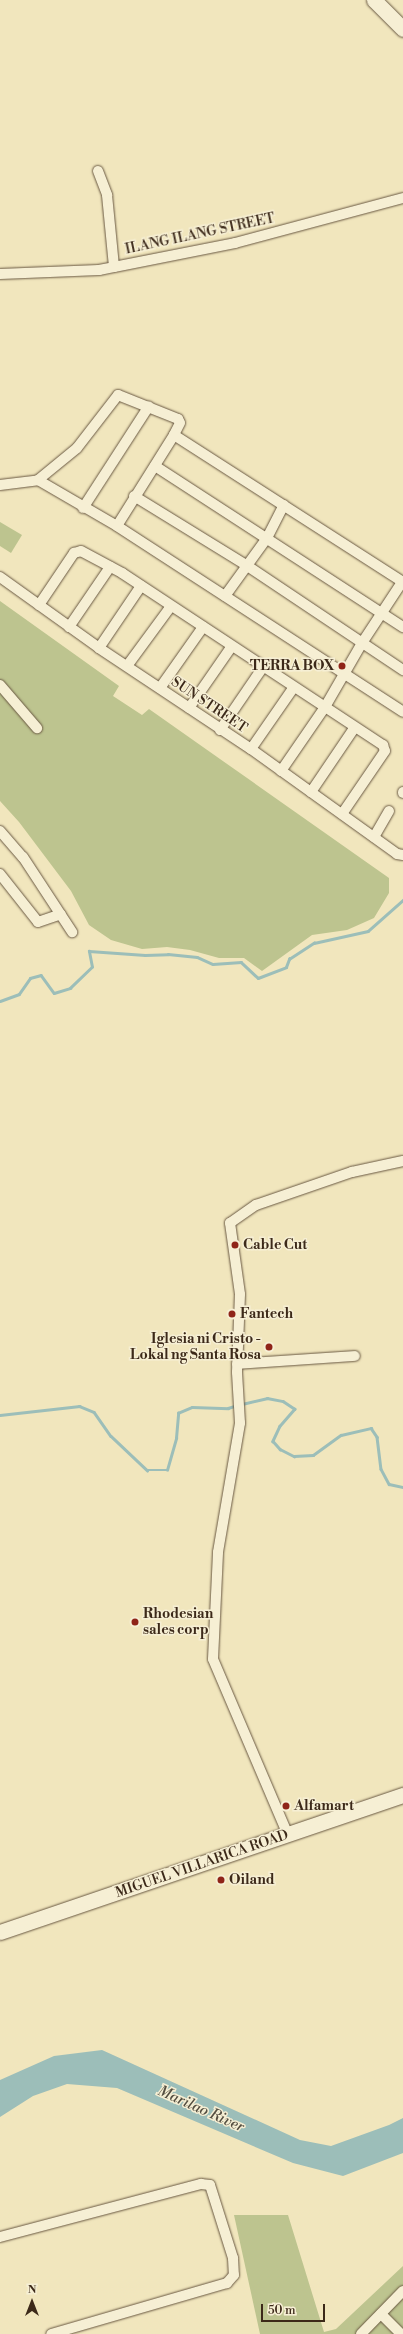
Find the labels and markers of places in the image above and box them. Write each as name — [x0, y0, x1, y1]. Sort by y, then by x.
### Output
place label: TERRA BOX — [250, 658, 334, 674]
marker: TERRA BOX — [337, 661, 347, 671]
place label: Cable Cut — [243, 1237, 307, 1253]
marker: Cable Cut — [230, 1240, 240, 1250]
place label: Fantech — [240, 1306, 293, 1322]
marker: Fantech — [227, 1309, 237, 1319]
place label: Iglesia ni Cristo - Lokal ng Santa Rosa — [130, 1331, 261, 1364]
marker: Iglesia ni Cristo - Lokal ng Santa Rosa — [264, 1342, 274, 1352]
place label: Rhodesian sales corp — [143, 1606, 213, 1638]
marker: Rhodesian sales corp — [130, 1617, 140, 1627]
place label: Alfamart — [294, 1798, 354, 1814]
marker: Alfamart — [281, 1801, 291, 1811]
place label: Oiland — [229, 1872, 275, 1888]
marker: Oiland — [216, 1875, 226, 1885]

